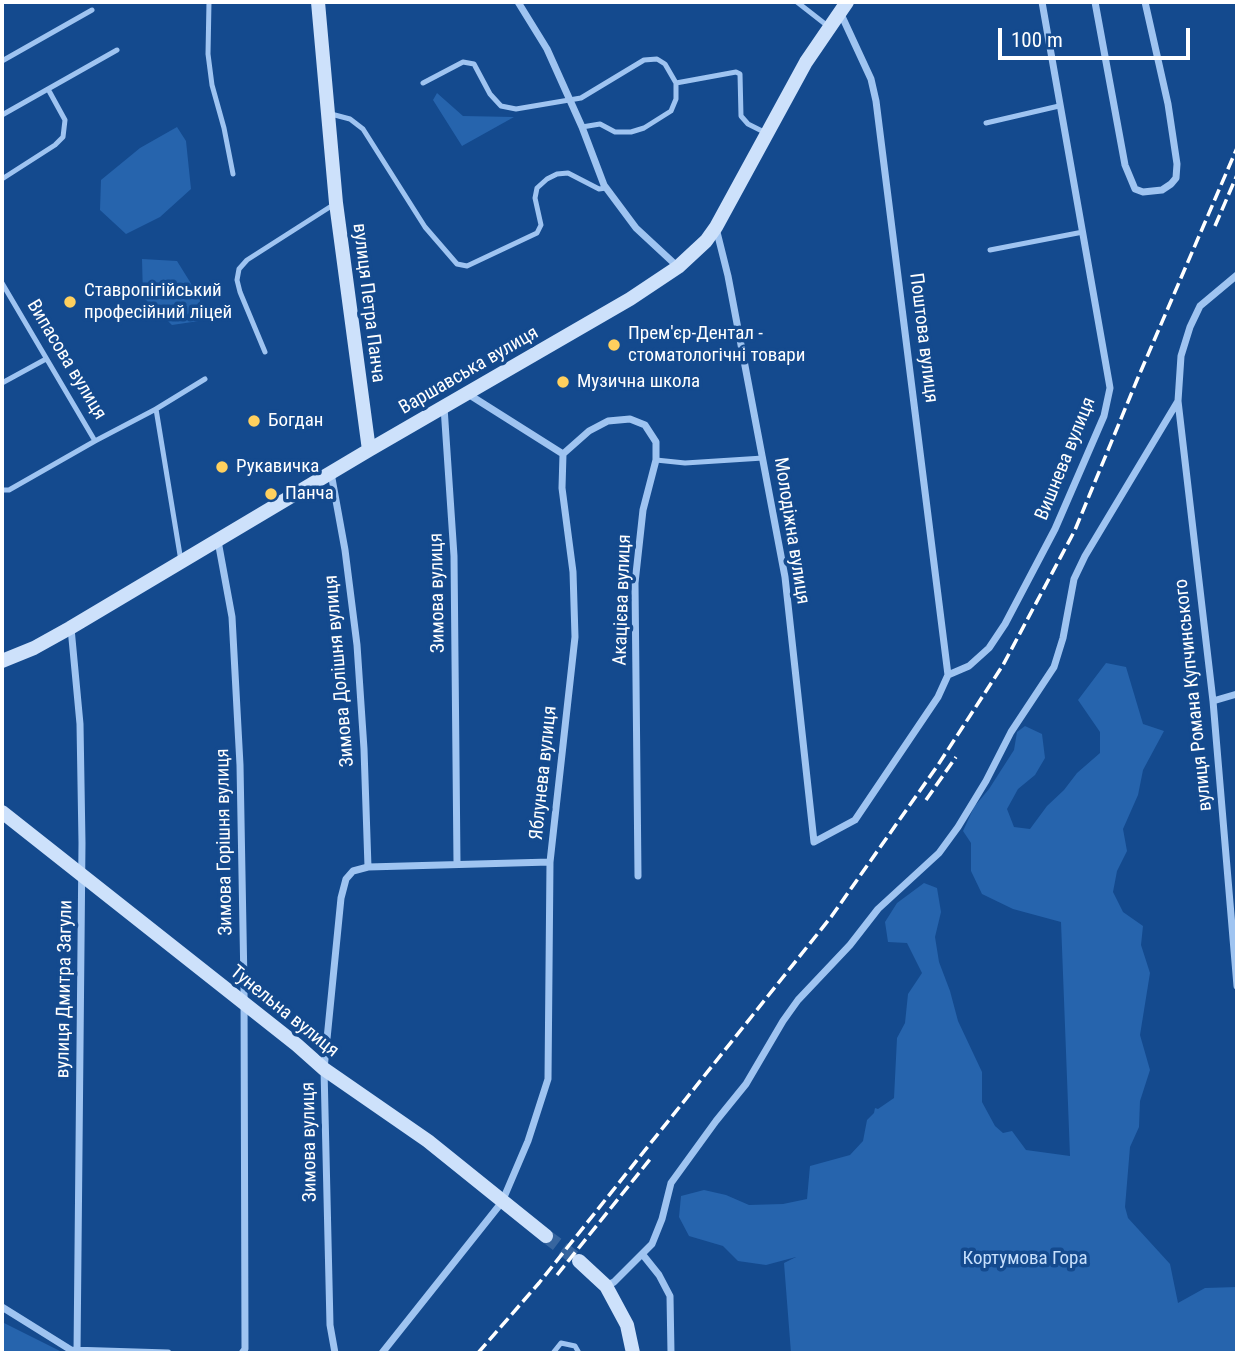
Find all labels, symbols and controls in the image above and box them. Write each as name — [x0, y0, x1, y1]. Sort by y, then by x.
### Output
scale bar — [1001, 14, 1194, 58]
text: 100 m — [1011, 28, 1063, 52]
street label: вулиця Петра Панча — [347, 222, 389, 384]
street label: Поштова вулиця — [904, 272, 942, 404]
place label: Ставропігійський професійний ліцей — [84, 280, 232, 324]
marker: Ставропігійський професійний ліцей — [62, 294, 78, 310]
street label: Випасова вулиця — [21, 296, 111, 424]
street label: Варшавська вулиця — [395, 322, 543, 420]
place label: Прем'єр-Дентал - стоматологічні товари — [628, 323, 805, 367]
marker: Прем'єр-Дентал - стоматологічні товари — [606, 337, 622, 353]
place label: Музична школа — [577, 371, 700, 393]
marker: Музична школа — [555, 374, 571, 390]
street label: Вишнева вулиця — [1031, 394, 1101, 524]
place label: Богдан — [268, 410, 323, 432]
marker: Богдан — [246, 413, 262, 429]
place label: Рукавичка — [236, 456, 319, 478]
street label: Молодіжна вулиця — [768, 456, 814, 606]
marker: Рукавичка — [214, 459, 230, 475]
place label: Панча — [285, 483, 334, 505]
marker: Панча — [263, 486, 279, 502]
street label: Зимова вулиця — [426, 533, 450, 653]
street label: Акацієва вулиця — [609, 534, 637, 666]
street label: Зимова Долішня вулиця — [320, 574, 360, 768]
street label: вулиця Романа Купчинського — [1170, 578, 1218, 812]
street label: Яблунева вулиця — [526, 705, 562, 841]
street label: Зимова Горішня вулиця — [212, 748, 238, 936]
street label: вулиця Дмитра Загули — [52, 900, 78, 1078]
street label: Тунельна вулиця — [225, 961, 343, 1063]
street label: Зимова вулиця — [298, 1082, 322, 1202]
park label: Кортумова Гора — [962, 1248, 1088, 1270]

